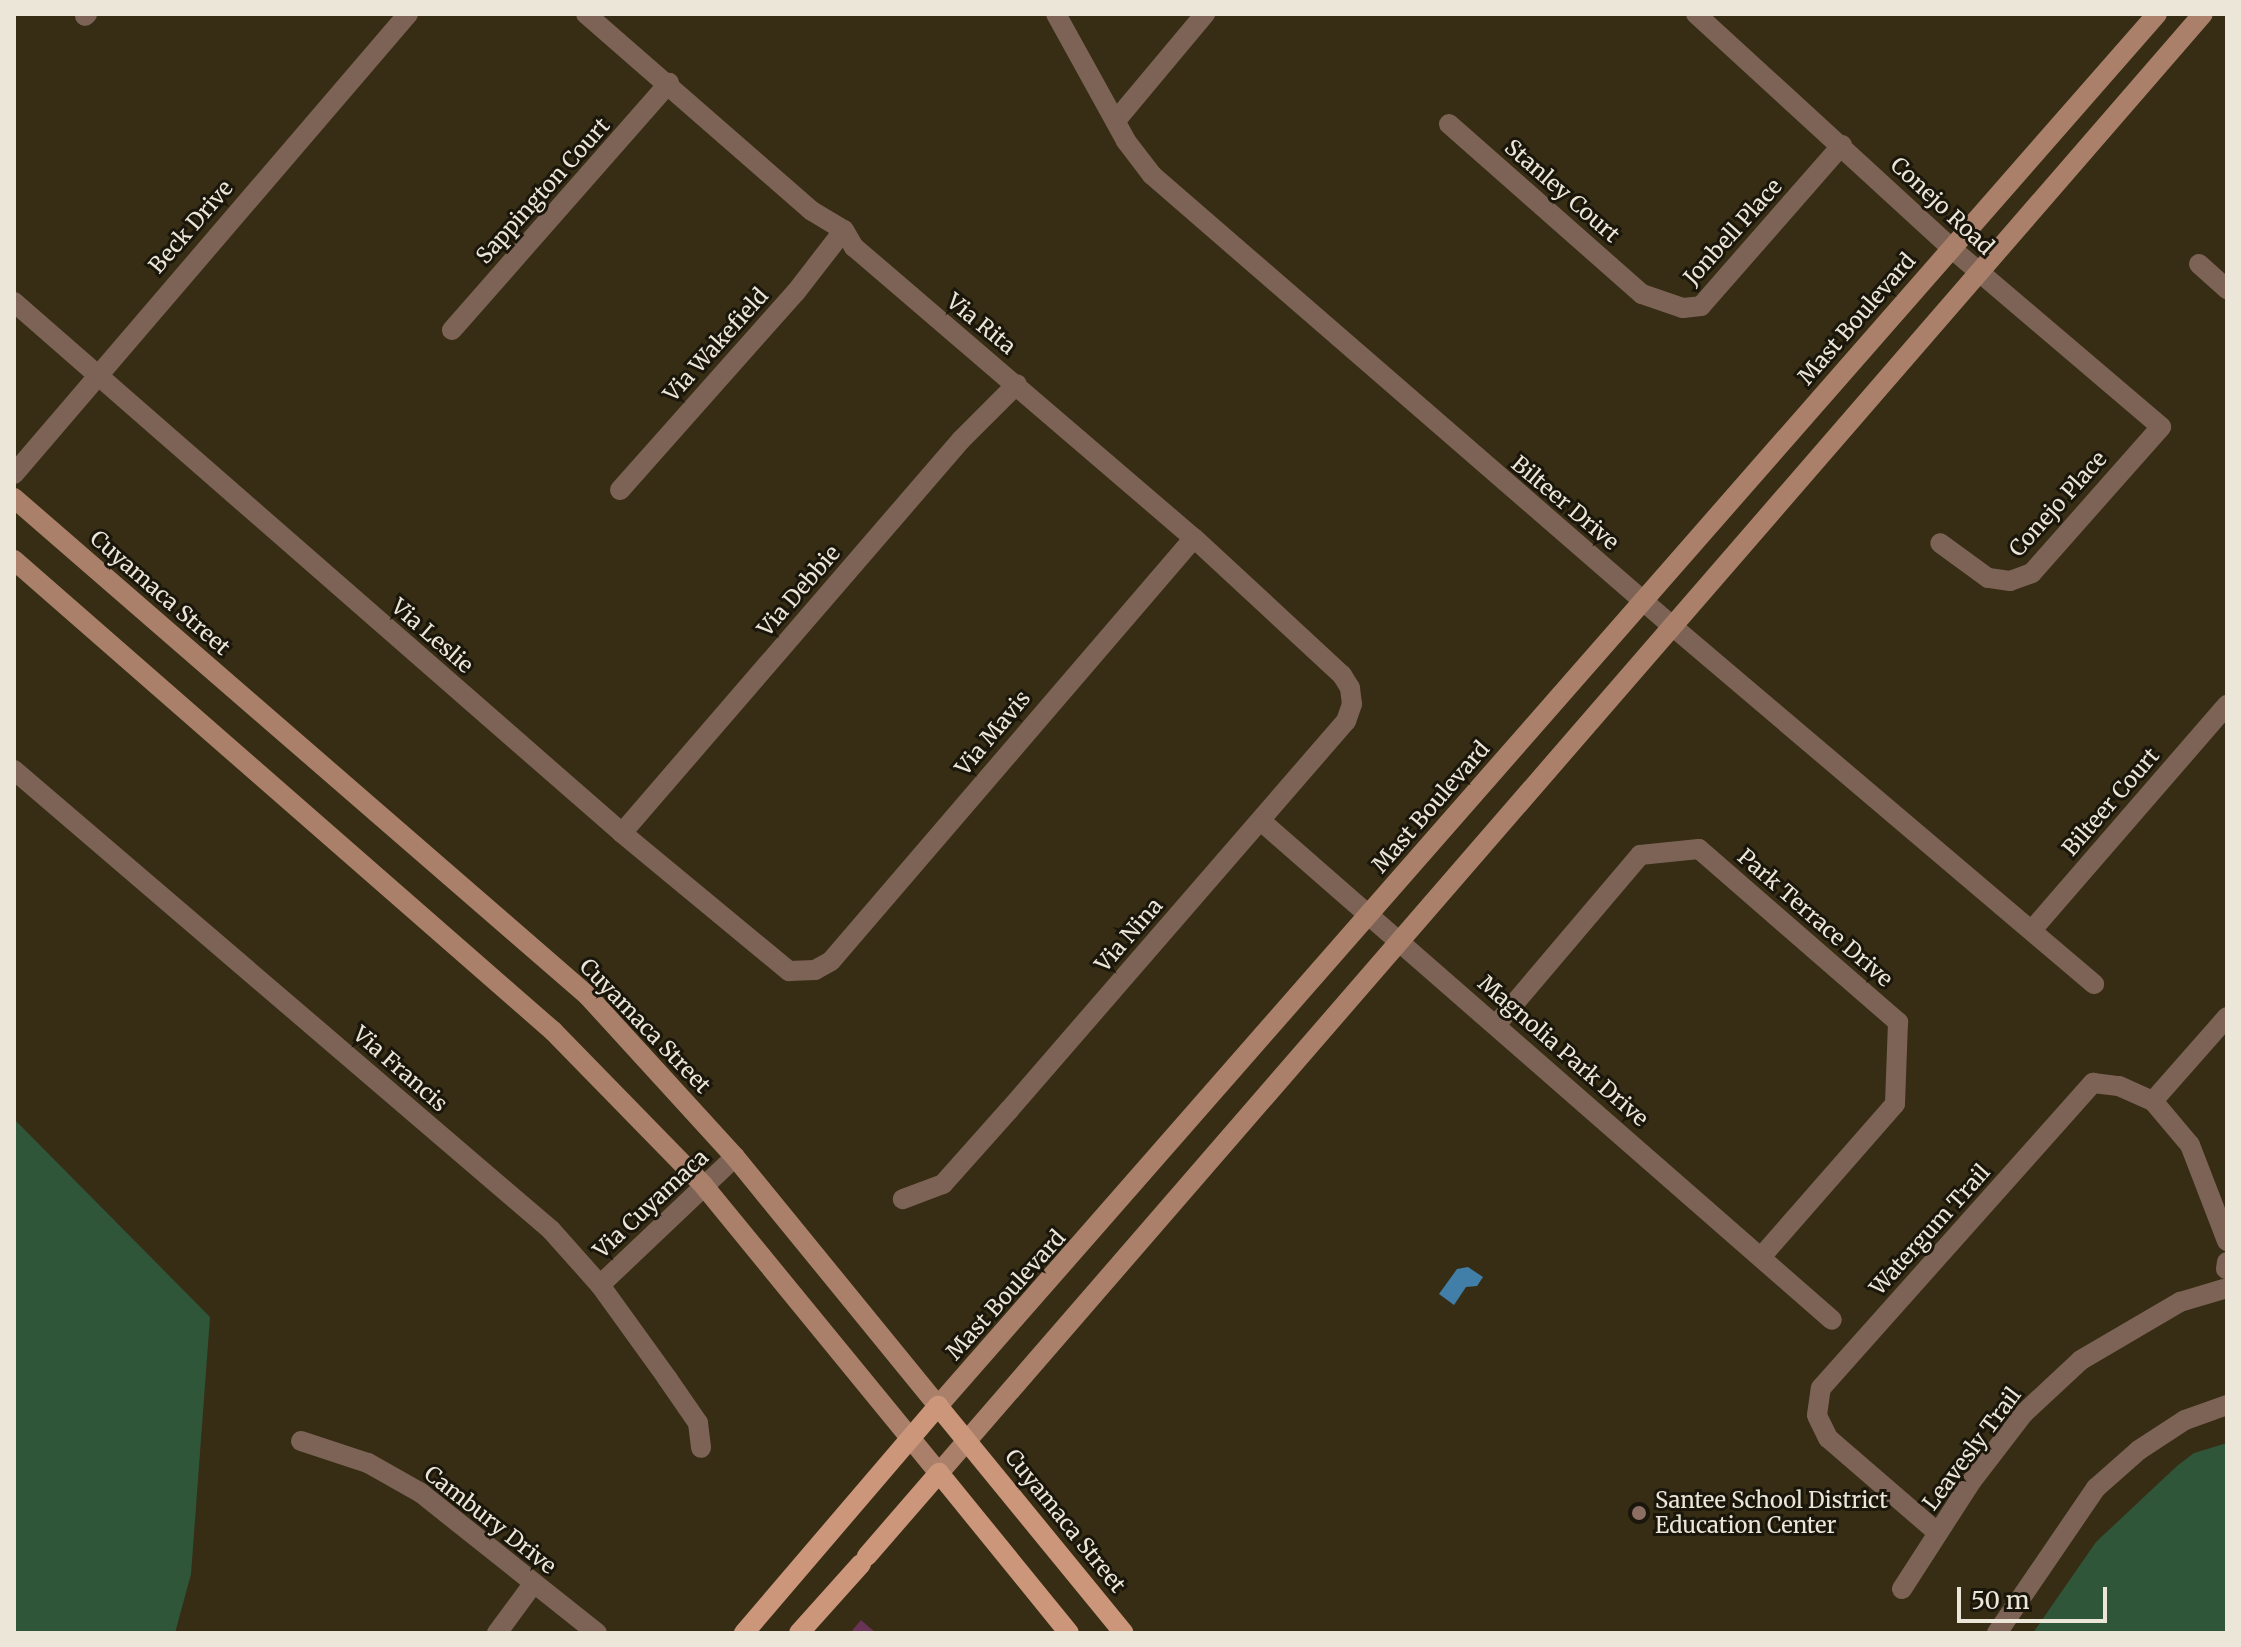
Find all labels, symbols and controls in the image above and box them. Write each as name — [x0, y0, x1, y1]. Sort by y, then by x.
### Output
street label: Sappington Court — [471, 113, 615, 269]
street label: Stanley Court — [1499, 134, 1625, 248]
street label: Conejo Road — [1885, 152, 1999, 260]
street label: Jonbell Place — [1678, 173, 1788, 291]
street label: Beck Drive — [144, 175, 238, 279]
street label: Mast Boulevard — [1793, 248, 1921, 390]
street label: Via Wakefield — [658, 283, 774, 407]
street label: Via Rita — [941, 288, 1021, 360]
street label: Conejo Place — [2004, 446, 2112, 562]
street label: Bilteer Drive — [1506, 450, 1624, 556]
street label: Cuyamaca Street — [85, 525, 235, 661]
street label: Via Debbie — [752, 540, 846, 642]
street label: Via Leslie — [386, 593, 478, 679]
street label: Via Mavis — [950, 685, 1036, 781]
street label: Mast Boulevard — [1367, 736, 1495, 878]
street label: Bilteer Court — [2057, 743, 2165, 861]
street label: Park Terrace Drive — [1732, 844, 1898, 992]
street label: Via Nina — [1090, 893, 1168, 977]
street label: Cuyamaca Street — [574, 953, 716, 1099]
street label: Magnolia Park Drive — [1473, 970, 1653, 1132]
street label: Via Francis — [347, 1021, 453, 1117]
street label: Via Cuyamaca — [588, 1144, 714, 1264]
street label: Watergum Trail — [1864, 1159, 1996, 1301]
street label: Mast Boulevard — [941, 1225, 1071, 1365]
street label: Leavesly Trail — [1917, 1383, 2027, 1515]
street label: Cuyamaca Street — [999, 1444, 1131, 1598]
street label: Cambury Drive — [419, 1460, 561, 1580]
place label: Santee School District Education Center — [1655, 1487, 1888, 1538]
marker: Santee School District Education Center — [1630, 1504, 1648, 1522]
scale bar — [1961, 1571, 2111, 1621]
text: 50 m — [1971, 1585, 2030, 1616]

